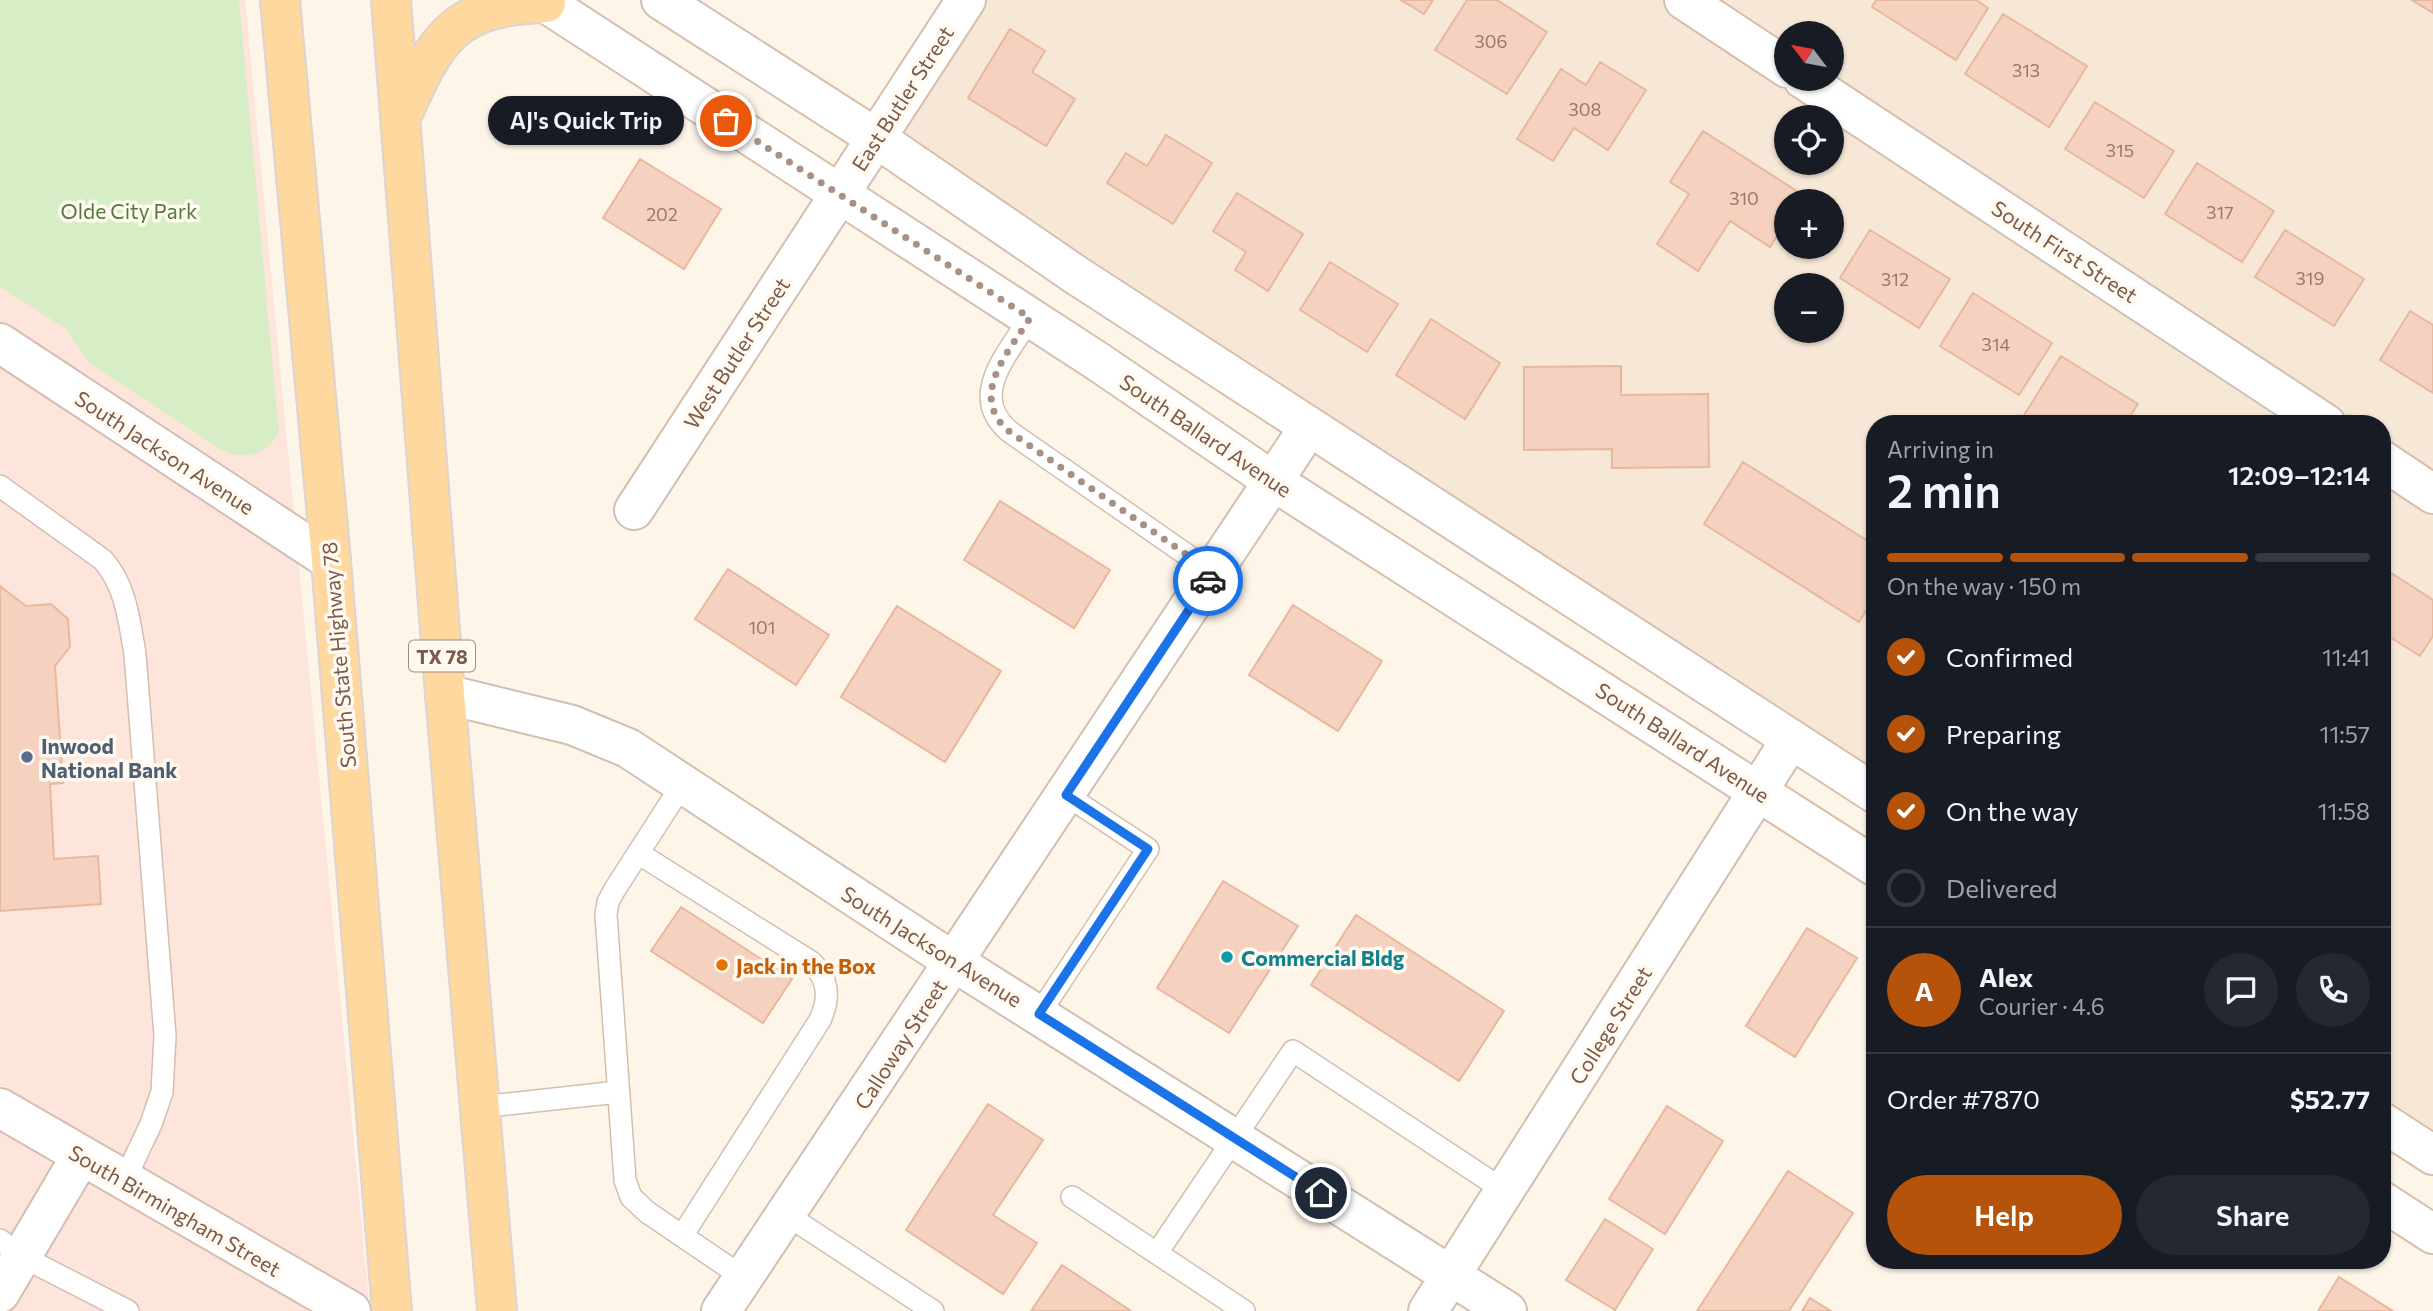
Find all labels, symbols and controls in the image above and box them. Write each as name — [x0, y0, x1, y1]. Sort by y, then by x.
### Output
street label: East Butler Street — [846, 21, 958, 175]
north arrow — [1774, 21, 1844, 91]
map controls — [1774, 21, 1844, 343]
house number: 306 — [1475, 30, 1507, 52]
house number: 313 — [2012, 59, 2040, 81]
pin — [696, 91, 756, 151]
callout: AJ's Quick Trip — [488, 96, 684, 146]
house number: 308 — [1569, 98, 1602, 120]
icon: bag — [707, 102, 745, 140]
button: locate — [1774, 105, 1844, 175]
text: AJ's Quick Trip — [510, 106, 662, 134]
house number: 315 — [2106, 139, 2134, 161]
house number: 310 — [1729, 187, 1759, 209]
button: + — [1774, 189, 1844, 259]
street label: South First Street — [1988, 195, 2142, 307]
park label: Olde City Park — [61, 198, 197, 223]
house number: 317 — [2206, 201, 2234, 223]
house number: 202 — [646, 203, 678, 225]
house number: 319 — [2296, 267, 2324, 289]
house number: 312 — [1881, 268, 1909, 290]
street label: West Butler Street — [678, 273, 794, 433]
button: − — [1774, 273, 1844, 343]
house number: 314 — [1982, 333, 2011, 355]
street label: South Ballard Avenue — [1115, 368, 1297, 502]
street label: South Jackson Avenue — [71, 385, 259, 519]
text: Arriving in — [1887, 435, 1994, 463]
text: 12:09–12:14 — [2228, 459, 2370, 490]
text: 2 min — [1887, 461, 2001, 517]
street label: South State Highway 78 — [316, 541, 360, 769]
courier — [1173, 546, 1243, 616]
icon: car — [1189, 562, 1227, 600]
text: On the way · 150 m — [1887, 572, 2081, 600]
house number: 101 — [748, 616, 776, 638]
icon: check — [1887, 638, 1925, 676]
road number: TX 78 — [409, 640, 475, 671]
text: Confirmed — [1946, 641, 2073, 672]
text: 11:41 — [2322, 643, 2370, 671]
street label: South Ballard Avenue — [1592, 677, 1774, 807]
icon: check — [1887, 715, 1925, 753]
text: Preparing — [1946, 718, 2061, 749]
text: 11:57 — [2320, 720, 2370, 748]
place label: Inwood National Bank — [41, 733, 177, 782]
marker: Inwood National Bank — [19, 749, 35, 765]
icon: check — [1887, 792, 1925, 830]
text: On the way — [1946, 795, 2079, 826]
text: 11:58 — [2318, 797, 2370, 825]
text: Delivered — [1946, 872, 2057, 903]
street label: South Jackson Avenue — [837, 880, 1027, 1012]
place label: Commercial Bldg — [1241, 945, 1405, 970]
marker: Commercial Bldg — [1219, 949, 1235, 965]
place label: Jack in the Box — [736, 953, 876, 978]
button: chat — [2204, 953, 2278, 1027]
button: phone — [2296, 953, 2370, 1027]
marker: Jack in the Box — [714, 957, 730, 973]
street label: College Street — [1564, 961, 1656, 1089]
text: Alex — [1979, 961, 2033, 992]
street label: Calloway Street — [849, 974, 951, 1114]
text: A — [1915, 975, 1933, 1006]
text: Courier · 4.6 — [1979, 992, 2105, 1020]
text: Order #7870 — [1887, 1083, 2040, 1114]
text: $52.77 — [2290, 1083, 2370, 1114]
street label: South Birmingham Street — [65, 1139, 285, 1281]
pin — [1291, 1163, 1351, 1223]
icon: home — [1302, 1174, 1340, 1212]
button: Help — [1887, 1175, 2122, 1255]
button: Share — [2136, 1175, 2370, 1255]

